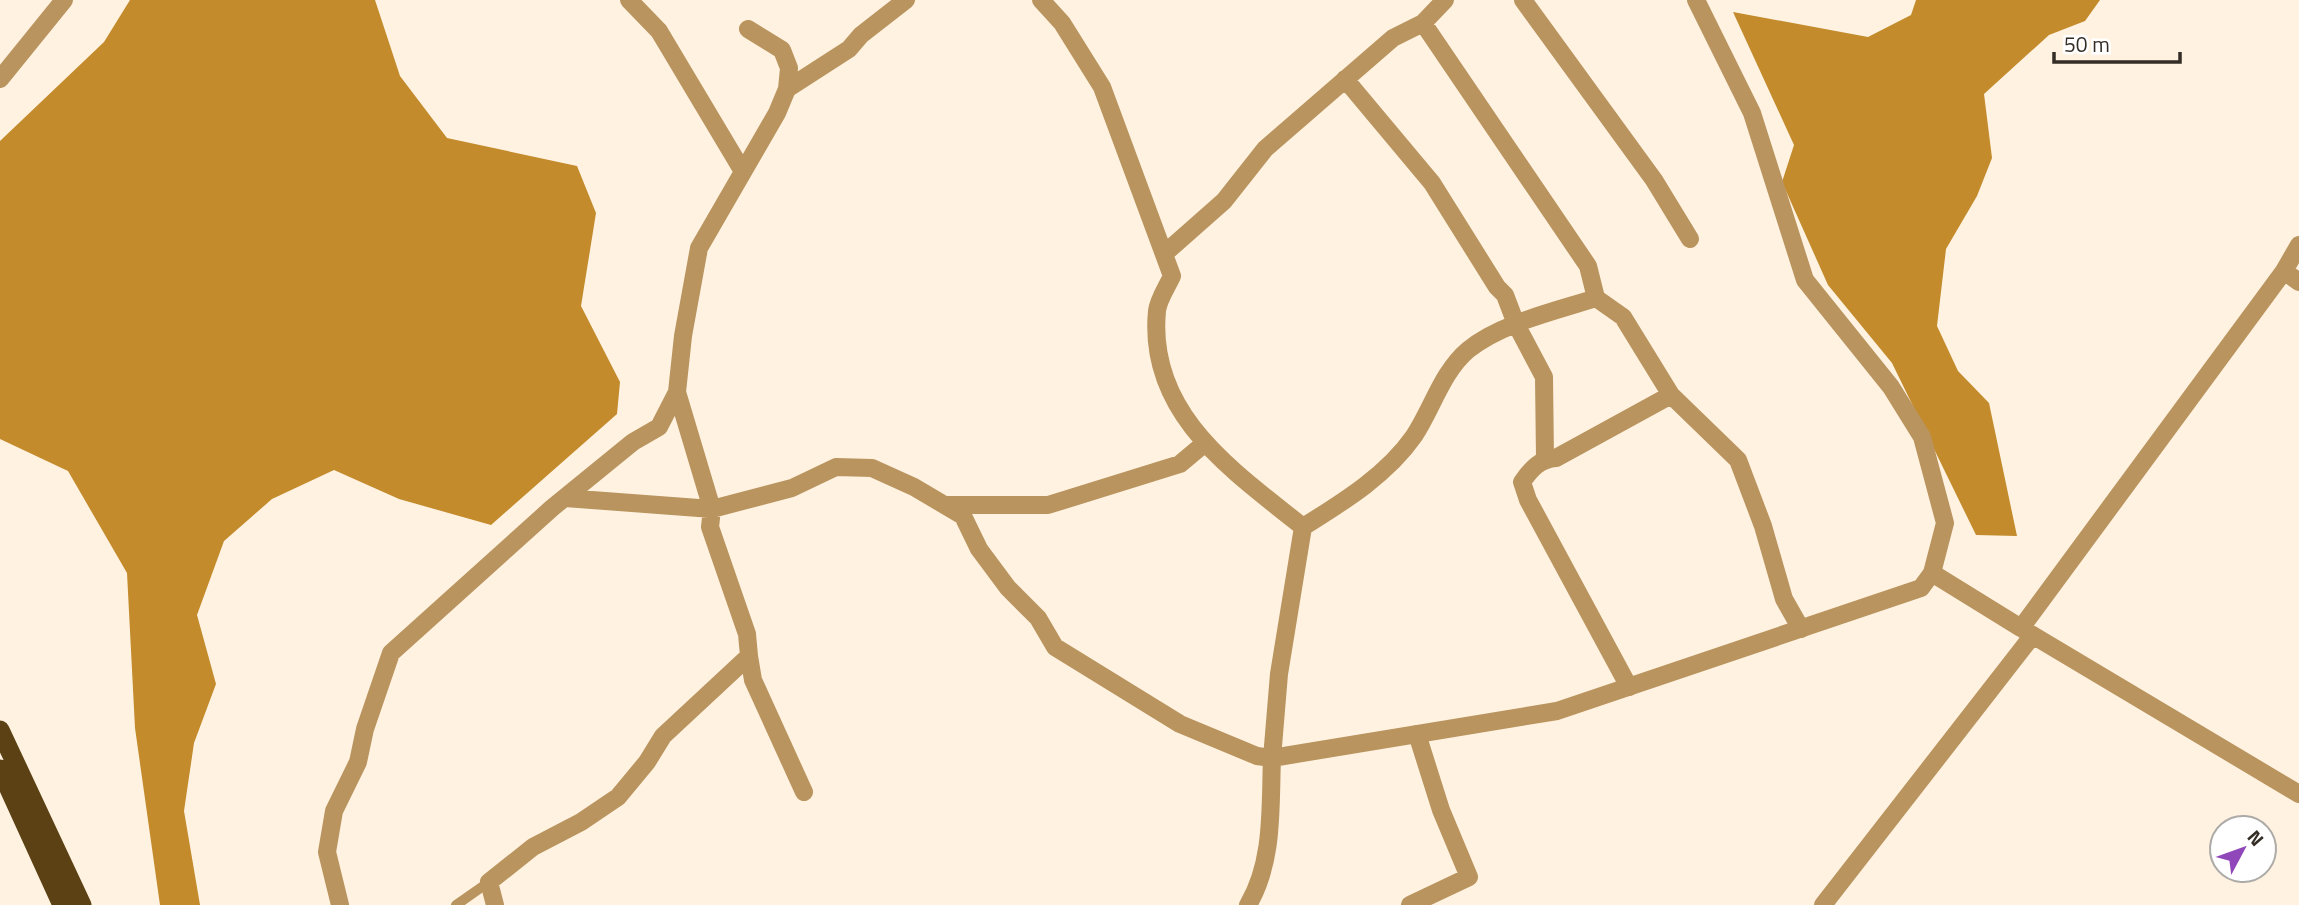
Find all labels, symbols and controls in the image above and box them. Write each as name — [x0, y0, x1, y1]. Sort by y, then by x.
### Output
scale bar — [2054, 21, 2180, 65]
text: 50 m — [2064, 28, 2110, 60]
north arrow — [2208, 814, 2278, 884]
text: N — [2241, 823, 2271, 852]

